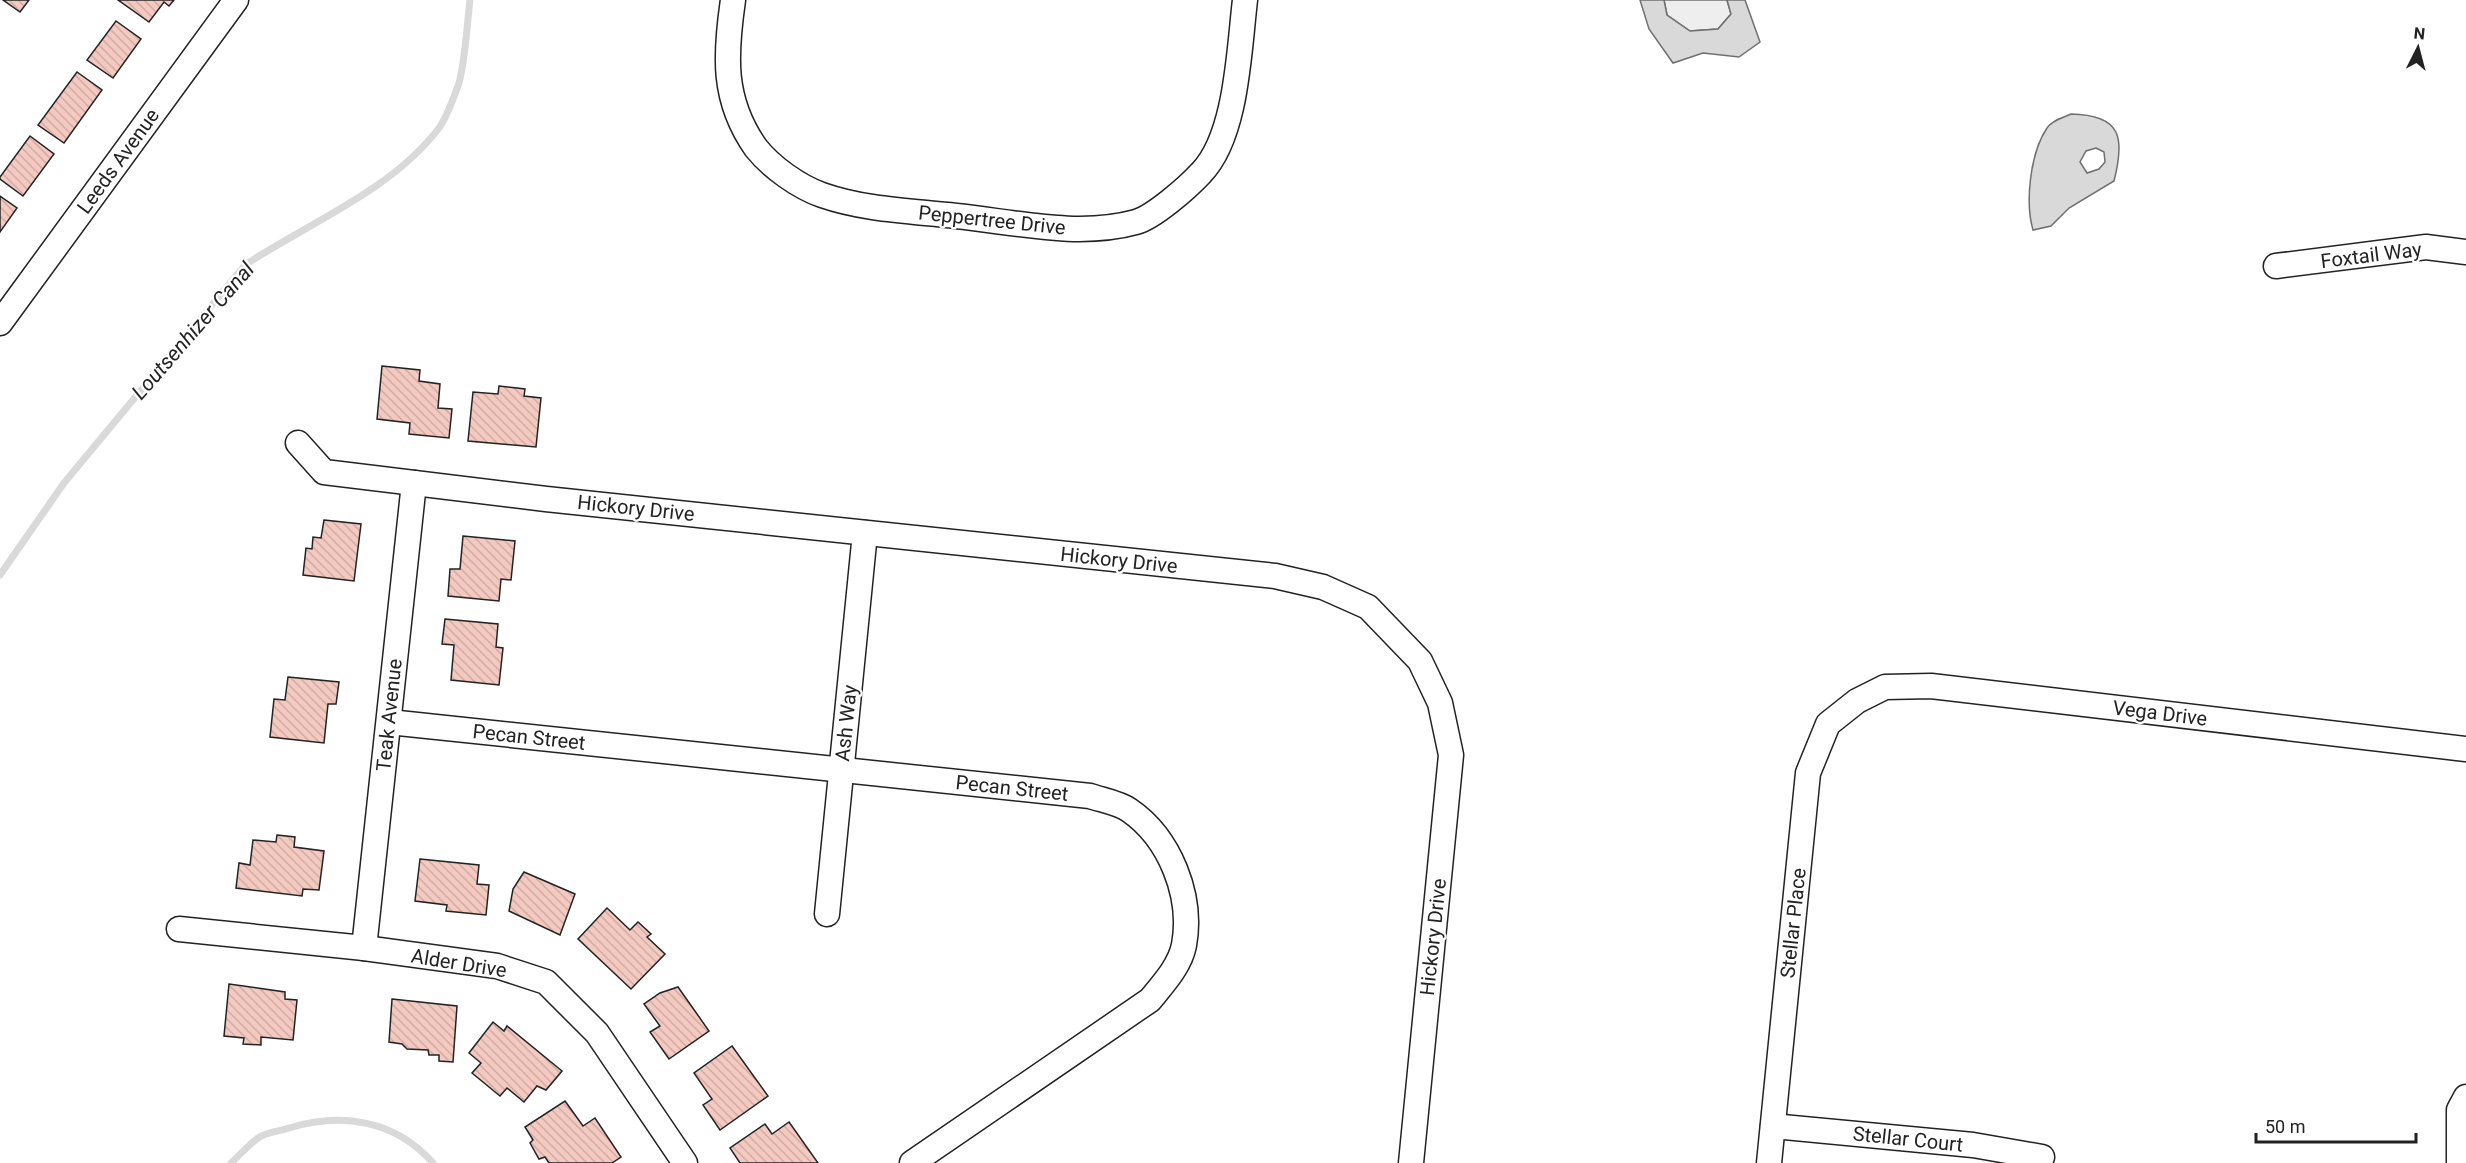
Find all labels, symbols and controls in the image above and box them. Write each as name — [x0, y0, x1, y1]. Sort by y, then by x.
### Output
north arrow — [2388, 18, 2448, 78]
text: N — [2413, 24, 2426, 44]
street label: Leeds Avenue — [72, 104, 164, 218]
street label: Peppertree Drive — [917, 200, 1067, 240]
street label: Foxtail Way — [2319, 237, 2423, 273]
water label: Loutsenhizer Canal — [127, 257, 260, 404]
street label: Hickory Drive — [576, 490, 696, 526]
street label: Hickory Drive — [1059, 542, 1179, 578]
street label: Teak Avenue — [371, 658, 407, 772]
street label: Ash Way — [830, 683, 862, 763]
street label: Vega Drive — [2111, 695, 2209, 731]
street label: Pecan Street — [471, 719, 587, 755]
street label: Pecan Street — [954, 770, 1070, 806]
street label: Stellar Place — [1775, 867, 1811, 979]
street label: Hickory Drive — [1415, 877, 1451, 997]
street label: Alder Drive — [409, 944, 509, 982]
scale bar — [2256, 1106, 2416, 1144]
text: 50 m — [2265, 1116, 2305, 1137]
street label: Stellar Court — [1852, 1121, 1964, 1157]

